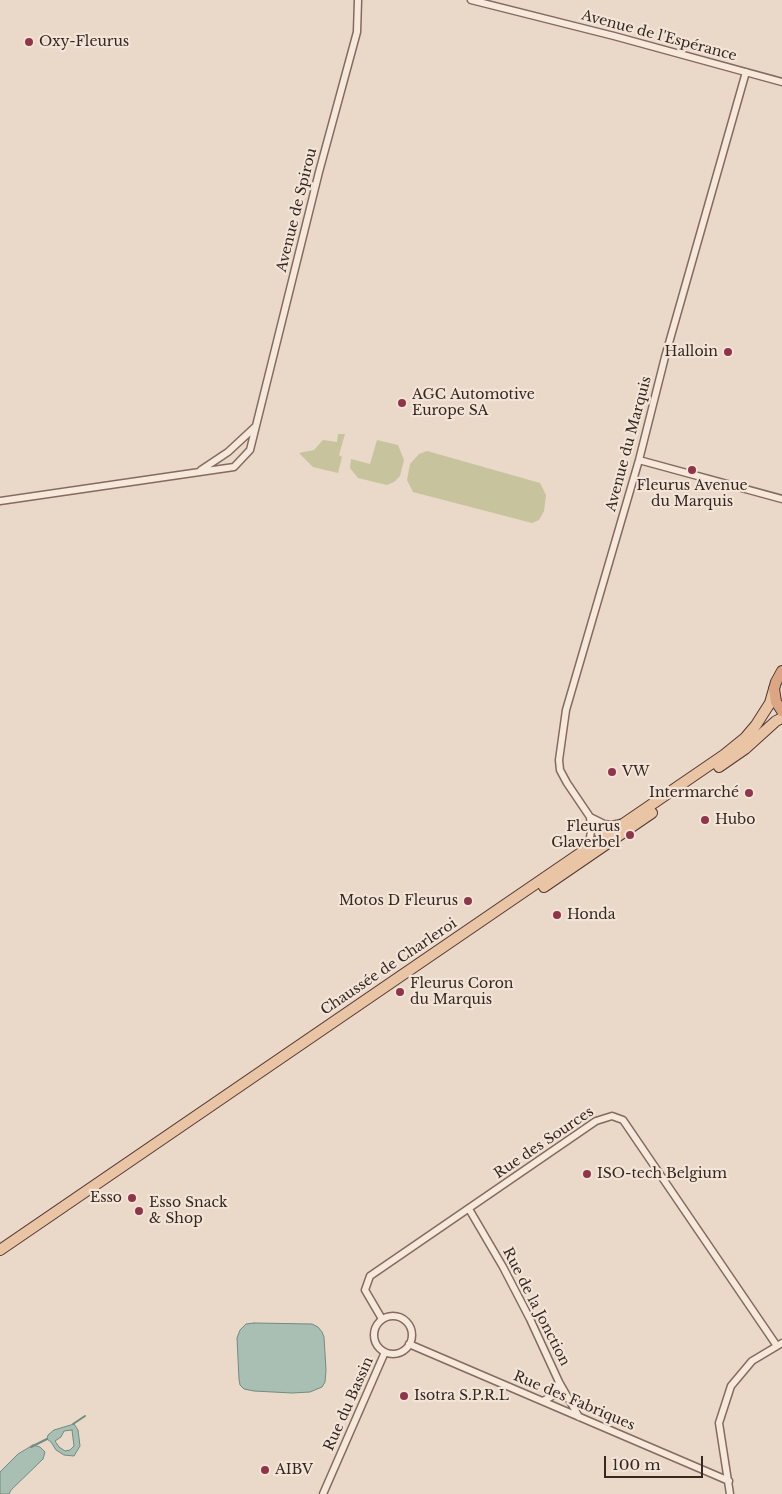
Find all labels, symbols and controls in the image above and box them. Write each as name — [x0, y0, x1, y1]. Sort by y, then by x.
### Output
street label: Avenue de l'Espérance — [580, 7, 738, 65]
place label: Oxy-Fleurus — [39, 34, 129, 50]
marker: Oxy-Fleurus — [23, 36, 35, 48]
street label: Avenue de Spirou — [273, 146, 321, 274]
place label: Halloin — [665, 344, 718, 360]
marker: Halloin — [722, 346, 734, 358]
street label: Avenue du Marquis — [603, 375, 655, 513]
place label: AGC Automotive Europe SA — [412, 387, 535, 420]
marker: AGC Automotive Europe SA — [396, 397, 408, 409]
marker: Fleurus Avenue du Marquis — [686, 464, 698, 476]
place label: Fleurus Avenue du Marquis — [636, 478, 748, 511]
place label: VW — [622, 764, 649, 780]
marker: VW — [606, 766, 618, 778]
place label: Intermarché — [649, 785, 739, 801]
marker: Intermarché — [743, 787, 755, 799]
place label: Hubo — [715, 812, 755, 828]
marker: Hubo — [699, 814, 711, 826]
place label: Fleurus Glaverbel — [551, 819, 620, 852]
marker: Fleurus Glaverbel — [624, 829, 636, 841]
place label: Motos D Fleurus — [339, 893, 458, 909]
marker: Motos D Fleurus — [462, 895, 474, 907]
place label: Honda — [567, 907, 616, 923]
marker: Honda — [551, 909, 563, 921]
street label: Chaussée de Charleroi — [318, 915, 460, 1019]
place label: Fleurus Coron du Marquis — [410, 976, 513, 1009]
marker: Fleurus Coron du Marquis — [394, 986, 406, 998]
street label: Rue des Sources — [491, 1104, 597, 1182]
place label: ISO-tech Belgium — [597, 1166, 727, 1182]
marker: ISO-tech Belgium — [581, 1168, 593, 1180]
place label: Esso — [90, 1190, 122, 1206]
marker: Esso — [126, 1192, 138, 1204]
place label: Esso Snack & Shop — [149, 1195, 228, 1228]
marker: Esso Snack & Shop — [133, 1205, 145, 1217]
street label: Rue de la Jonction — [499, 1245, 573, 1369]
street label: Rue du Bassin — [321, 1354, 377, 1454]
street label: Rue des Fabriques — [511, 1368, 637, 1434]
place label: Isotra S.P.R.L — [414, 1388, 509, 1404]
marker: Isotra S.P.R.L — [398, 1390, 410, 1402]
scale bar — [607, 1446, 706, 1478]
text: 100 m — [612, 1455, 661, 1474]
place label: AIBV — [275, 1462, 313, 1478]
marker: AIBV — [259, 1464, 271, 1476]

